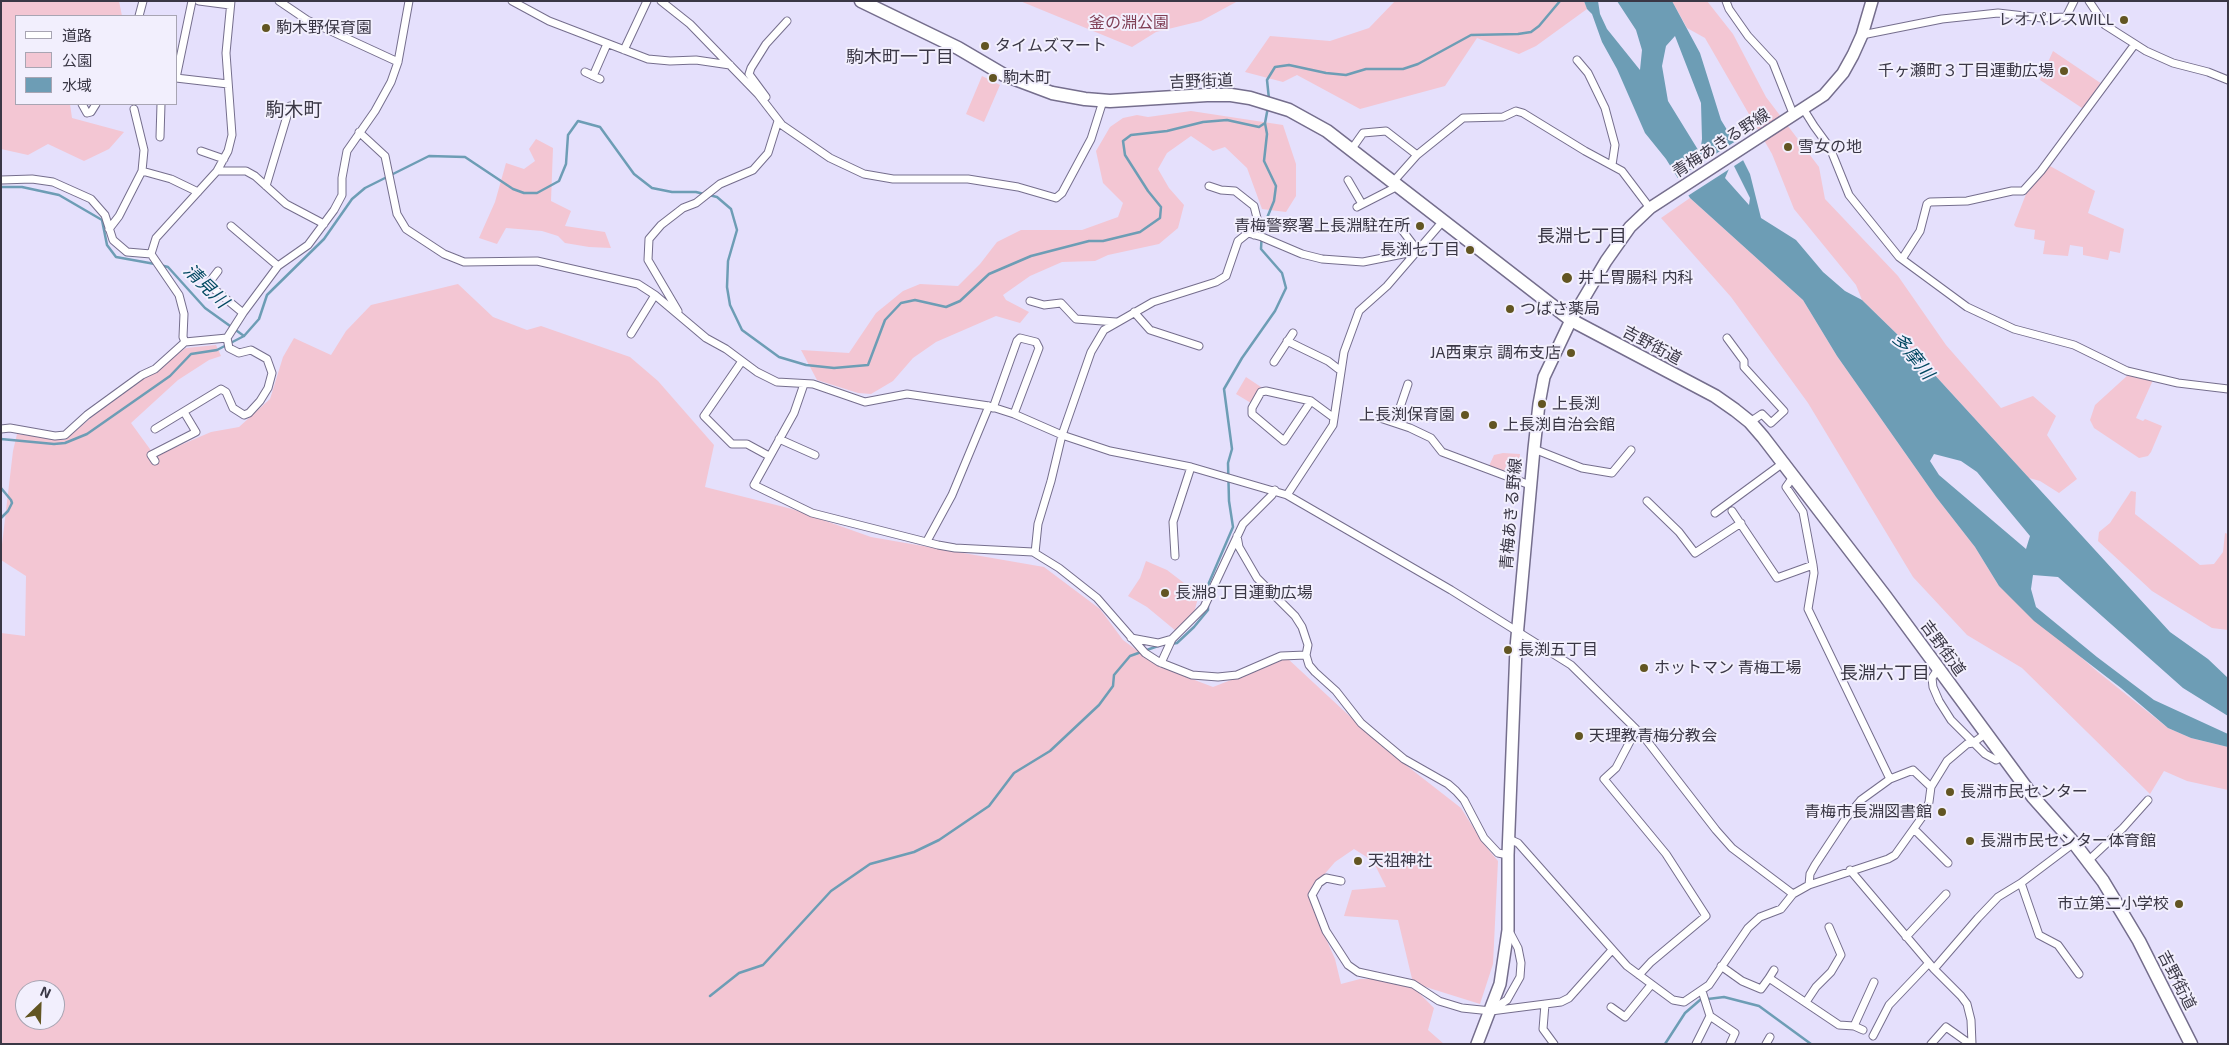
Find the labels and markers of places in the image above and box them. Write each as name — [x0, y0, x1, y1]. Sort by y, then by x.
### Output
place label: レオパレスWILL — [1998, 10, 2114, 30]
marker: レオパレスWILL — [2118, 14, 2130, 26]
place label: 駒木野保育園 — [276, 18, 372, 38]
marker: 駒木野保育園 — [260, 22, 272, 34]
place label: タイムズマート — [995, 36, 1107, 56]
marker: タイムズマート — [979, 40, 991, 52]
place label: 千ヶ瀬町３丁目運動広場 — [1878, 61, 2054, 81]
marker: 千ヶ瀬町３丁目運動広場 — [2058, 65, 2070, 77]
place label: 駒木町 — [1003, 68, 1051, 88]
marker: 駒木町 — [987, 72, 999, 84]
place label: 雪女の地 — [1798, 137, 1862, 157]
marker: 雪女の地 — [1782, 141, 1794, 153]
place label: 青梅警察署上長淵駐在所 — [1234, 216, 1410, 236]
marker: 青梅警察署上長淵駐在所 — [1414, 220, 1426, 232]
place label: 長渕七丁目 — [1380, 240, 1460, 260]
marker: 長渕七丁目 — [1464, 244, 1476, 256]
place label: 井上胃腸科 内科 — [1578, 268, 1694, 288]
marker: 井上胃腸科 内科 — [1560, 271, 1574, 285]
place label: つばさ薬局 — [1520, 299, 1600, 319]
marker: つばさ薬局 — [1504, 303, 1516, 315]
place label: JA西東京 調布支店 — [1430, 343, 1561, 363]
marker: JA西東京 調布支店 — [1565, 347, 1577, 359]
place label: 上長渕 — [1552, 394, 1600, 414]
marker: 上長渕 — [1536, 398, 1548, 410]
place label: 上長渕保育園 — [1359, 405, 1455, 425]
marker: 上長渕保育園 — [1459, 409, 1471, 421]
place label: 上長渕自治会館 — [1503, 415, 1615, 435]
marker: 上長渕自治会館 — [1487, 419, 1499, 431]
place label: 長淵8丁目運動広場 — [1175, 583, 1313, 603]
marker: 長淵8丁目運動広場 — [1159, 587, 1171, 599]
place label: 長渕五丁目 — [1518, 640, 1598, 660]
marker: 長渕五丁目 — [1502, 644, 1514, 656]
place label: ホットマン 青梅工場 — [1654, 658, 1802, 678]
marker: ホットマン 青梅工場 — [1638, 662, 1650, 674]
place label: 天理教青梅分教会 — [1589, 726, 1717, 746]
marker: 天理教青梅分教会 — [1573, 730, 1585, 742]
place label: 長淵市民センター — [1960, 782, 2088, 802]
marker: 長淵市民センター — [1944, 786, 1956, 798]
place label: 青梅市長淵図書館 — [1804, 802, 1932, 822]
marker: 青梅市長淵図書館 — [1936, 806, 1948, 818]
place label: 長淵市民センター体育館 — [1980, 831, 2156, 851]
marker: 長淵市民センター体育館 — [1964, 835, 1976, 847]
place label: 天祖神社 — [1368, 851, 1432, 871]
marker: 天祖神社 — [1352, 855, 1364, 867]
place label: 市立第二小学校 — [2057, 894, 2169, 914]
marker: 市立第二小学校 — [2173, 898, 2185, 910]

